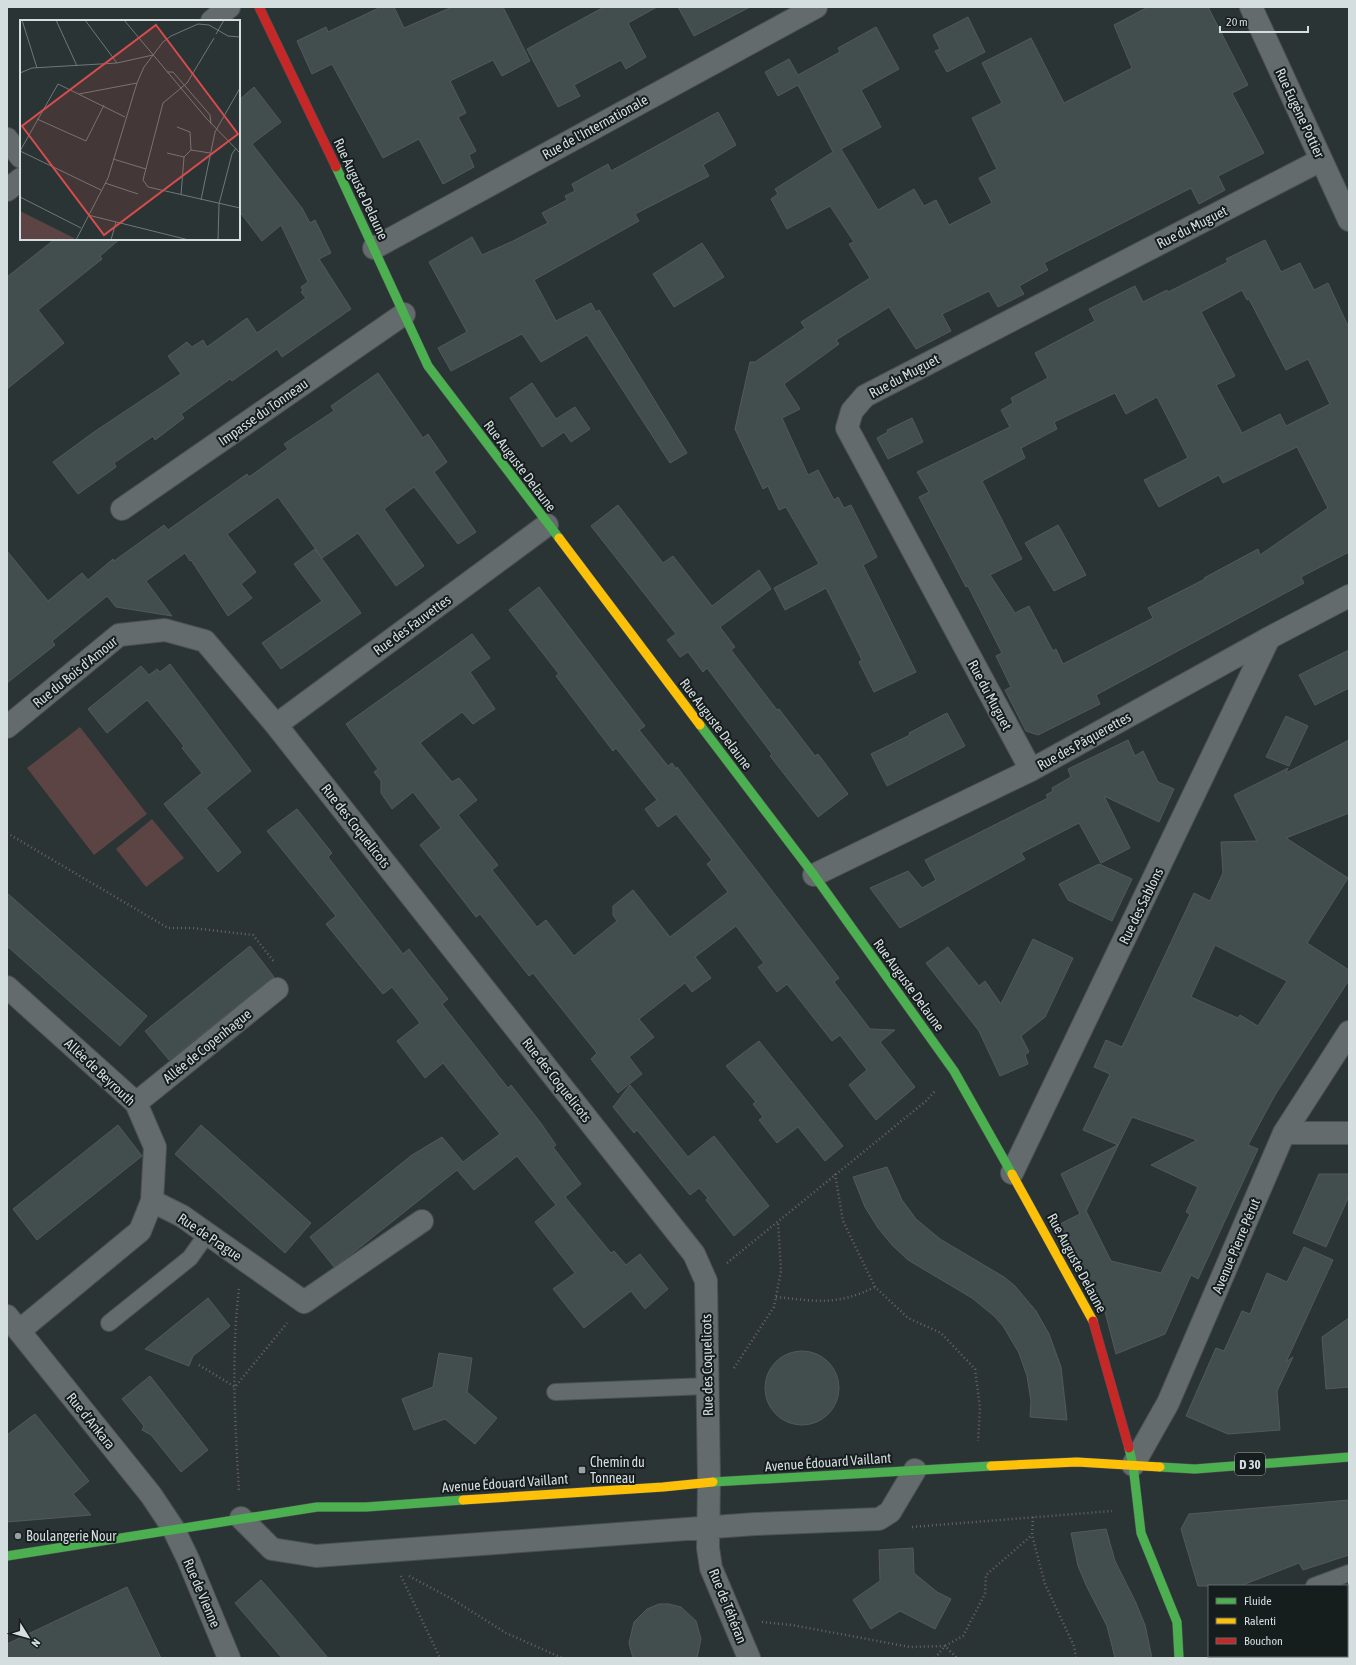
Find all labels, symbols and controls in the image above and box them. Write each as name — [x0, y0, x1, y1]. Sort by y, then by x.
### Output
scale bar — [1220, 8, 1308, 34]
text: 20 m — [1226, 15, 1248, 29]
inset map — [20, 20, 240, 240]
street label: Rue Eugène Pottier — [1272, 66, 1328, 161]
street label: Rue de l'Internationale — [539, 91, 651, 163]
street label: Rue Auguste Delaune — [331, 136, 391, 242]
street label: Rue du Muguet — [1154, 202, 1230, 252]
street label: Rue du Muguet — [866, 351, 942, 401]
street label: Impasse du Tonneau — [215, 375, 311, 449]
street label: Rue Auguste Delaune — [481, 417, 559, 515]
street label: Rue des Fauvettes — [370, 592, 454, 658]
street label: Rue du Bois d'Amour — [30, 633, 121, 711]
street label: Rue du Muguet — [965, 657, 1015, 733]
street label: Rue Auguste Delaune — [677, 675, 755, 773]
street label: Rue des Pâquerettes — [1034, 709, 1134, 773]
street label: Rue des Coquelicots — [318, 781, 394, 871]
street label: Rue des Sablons — [1116, 865, 1166, 947]
street label: Rue Auguste Delaune — [870, 936, 948, 1034]
street label: Allée de Copenhague — [160, 1006, 254, 1086]
street label: Allée de Beyrouth — [61, 1035, 139, 1109]
street label: Rue des Coquelicots — [519, 1035, 595, 1125]
street label: Avenue Pierre Pérut — [1209, 1196, 1263, 1296]
street label: Rue de Prague — [175, 1210, 245, 1264]
street label: Rue Auguste Delaune — [1044, 1211, 1110, 1315]
street label: Rue des Coquelicots — [698, 1314, 716, 1416]
street label: Rue d'Ankara — [63, 1390, 119, 1452]
street label: Avenue Édouard Vaillant — [764, 1450, 892, 1474]
road number: D 30 — [1235, 1453, 1265, 1475]
place label: Chemin du Tonneau — [590, 1454, 645, 1486]
marker: Chemin du Tonneau — [577, 1465, 587, 1475]
street label: Avenue Édouard Vaillant — [441, 1471, 569, 1495]
place label: Boulangerie Nour — [26, 1528, 117, 1544]
marker: Boulangerie Nour — [13, 1531, 23, 1541]
street label: Rue de Vienne — [180, 1556, 224, 1630]
street label: Rue de Téhéran — [706, 1566, 750, 1646]
legend — [1208, 1585, 1348, 1657]
text: Fluide — [1244, 1594, 1272, 1608]
text: Ralenti — [1244, 1614, 1276, 1628]
north arrow — [8, 1617, 48, 1657]
text: Bouchon — [1244, 1634, 1283, 1648]
text: N — [29, 1637, 43, 1649]

